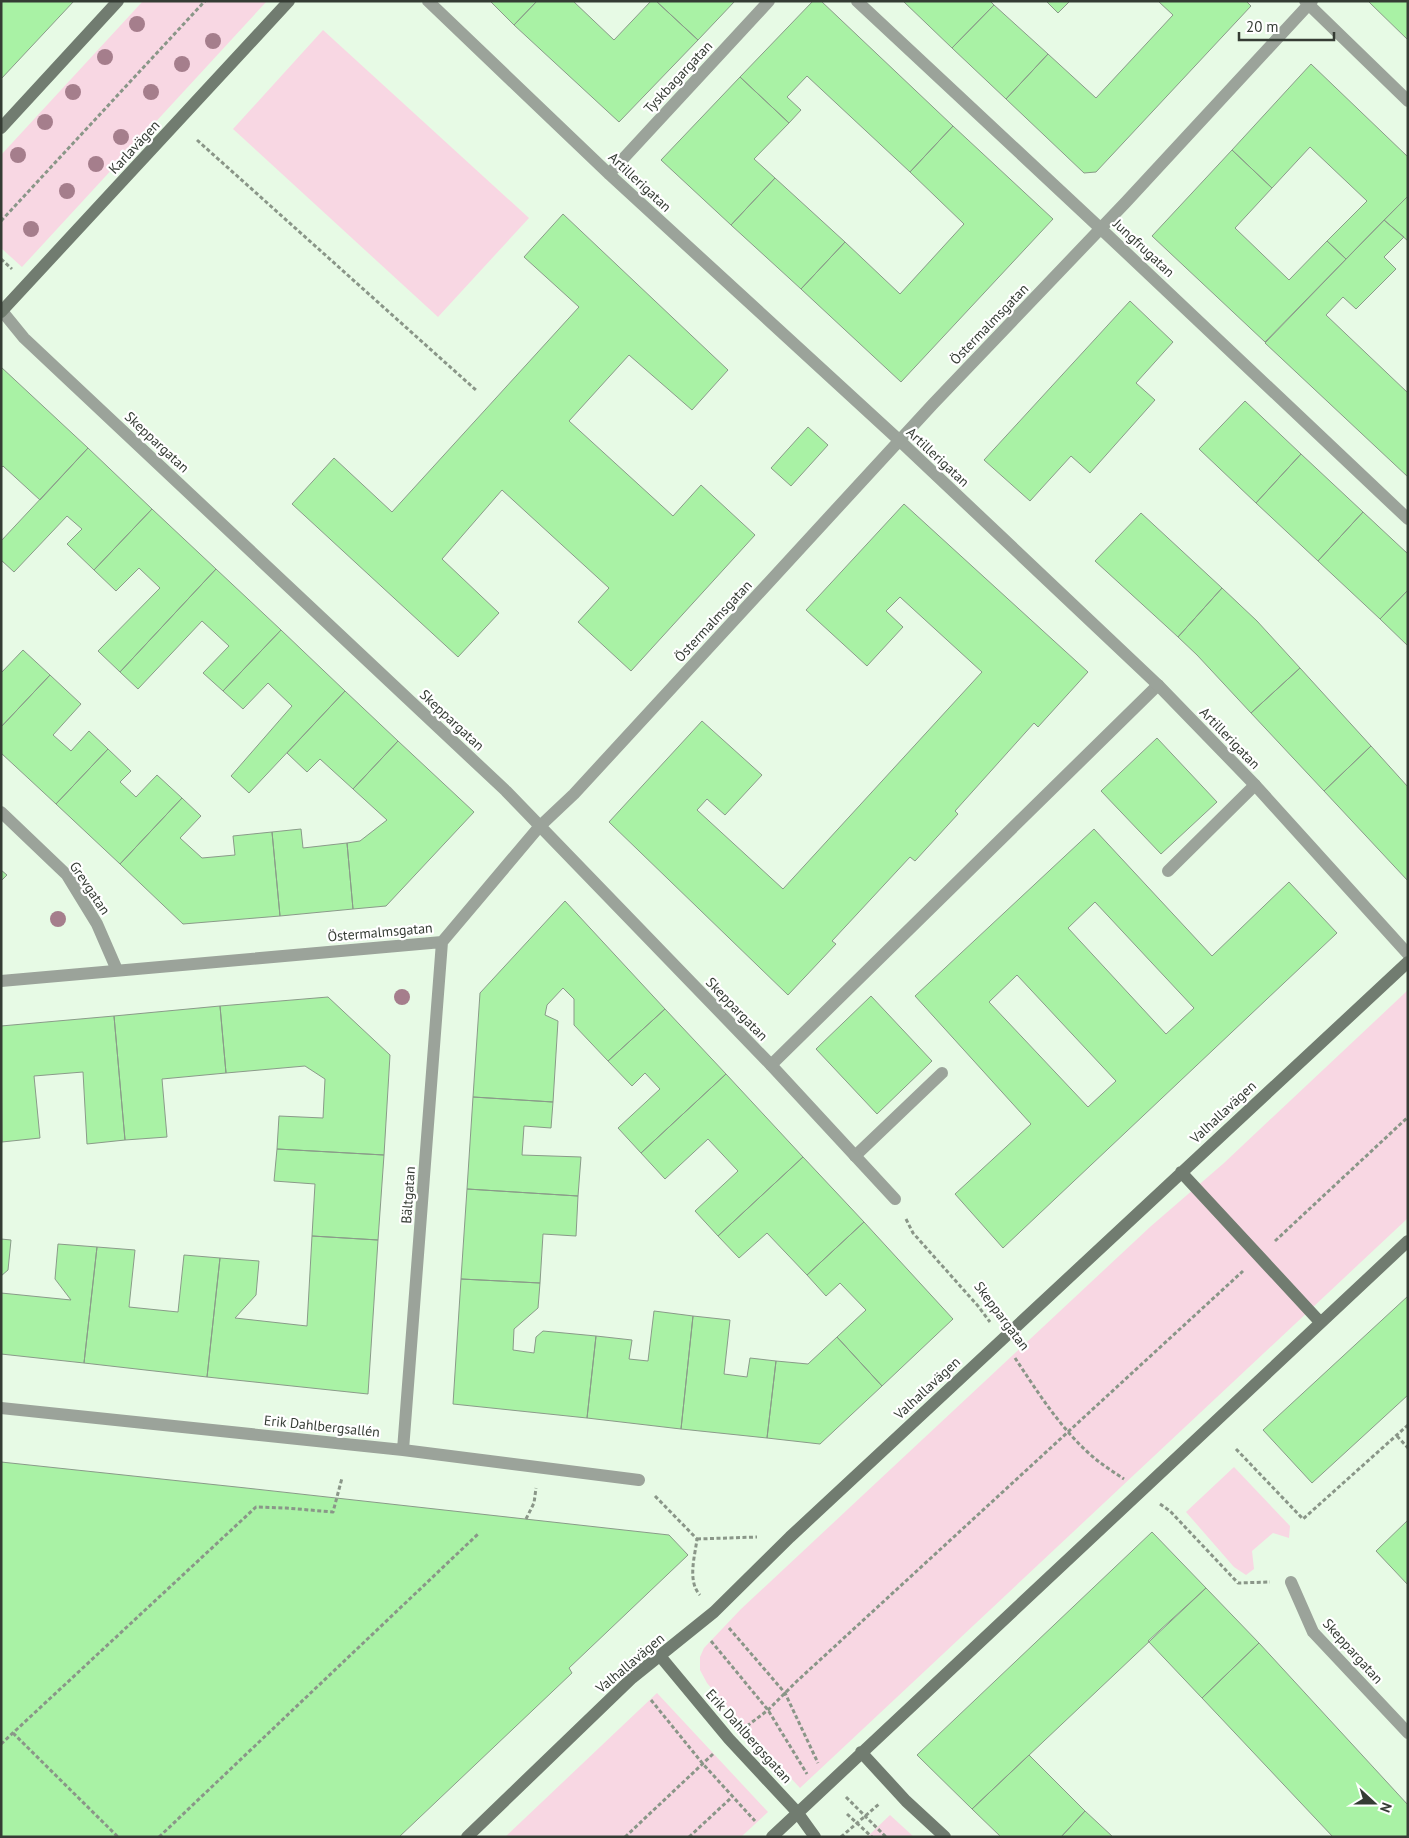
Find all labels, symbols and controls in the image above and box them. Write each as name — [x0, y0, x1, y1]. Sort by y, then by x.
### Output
scale bar — [1239, 10, 1334, 42]
text: 20 m — [1246, 17, 1279, 36]
street label: Tyskbagargatan — [640, 37, 716, 117]
street label: Karlavägen — [105, 116, 163, 178]
street label: Artillerigatan — [605, 148, 675, 216]
street label: Jungfrugatan — [1109, 214, 1178, 281]
street label: Östermalmsgatan — [946, 280, 1032, 368]
street label: Skeppargatan — [121, 408, 193, 476]
street label: Artillerigatan — [903, 423, 973, 491]
street label: Östermalmsgatan — [670, 576, 756, 666]
street label: Skeppargatan — [416, 686, 488, 754]
street label: Artillerigatan — [1196, 703, 1264, 773]
street label: Grevgatan — [66, 858, 114, 918]
street label: Östermalmsgatan — [327, 918, 433, 946]
street label: Skeppargatan — [702, 973, 772, 1045]
street label: Valhallavägen — [1185, 1077, 1260, 1148]
street label: Bältgatan — [397, 1166, 419, 1224]
street label: Skeppargatan — [970, 1278, 1034, 1354]
street label: Valhallavägen — [889, 1353, 964, 1424]
street label: Erik Dahlbergsallén — [263, 1411, 381, 1441]
street label: Skeppargatan — [1319, 1615, 1387, 1687]
street label: Valhallavägen — [591, 1629, 668, 1698]
street label: Erik Dahlbergsgatan — [702, 1685, 796, 1787]
north arrow — [1349, 1778, 1399, 1828]
text: N — [1376, 1800, 1396, 1815]

